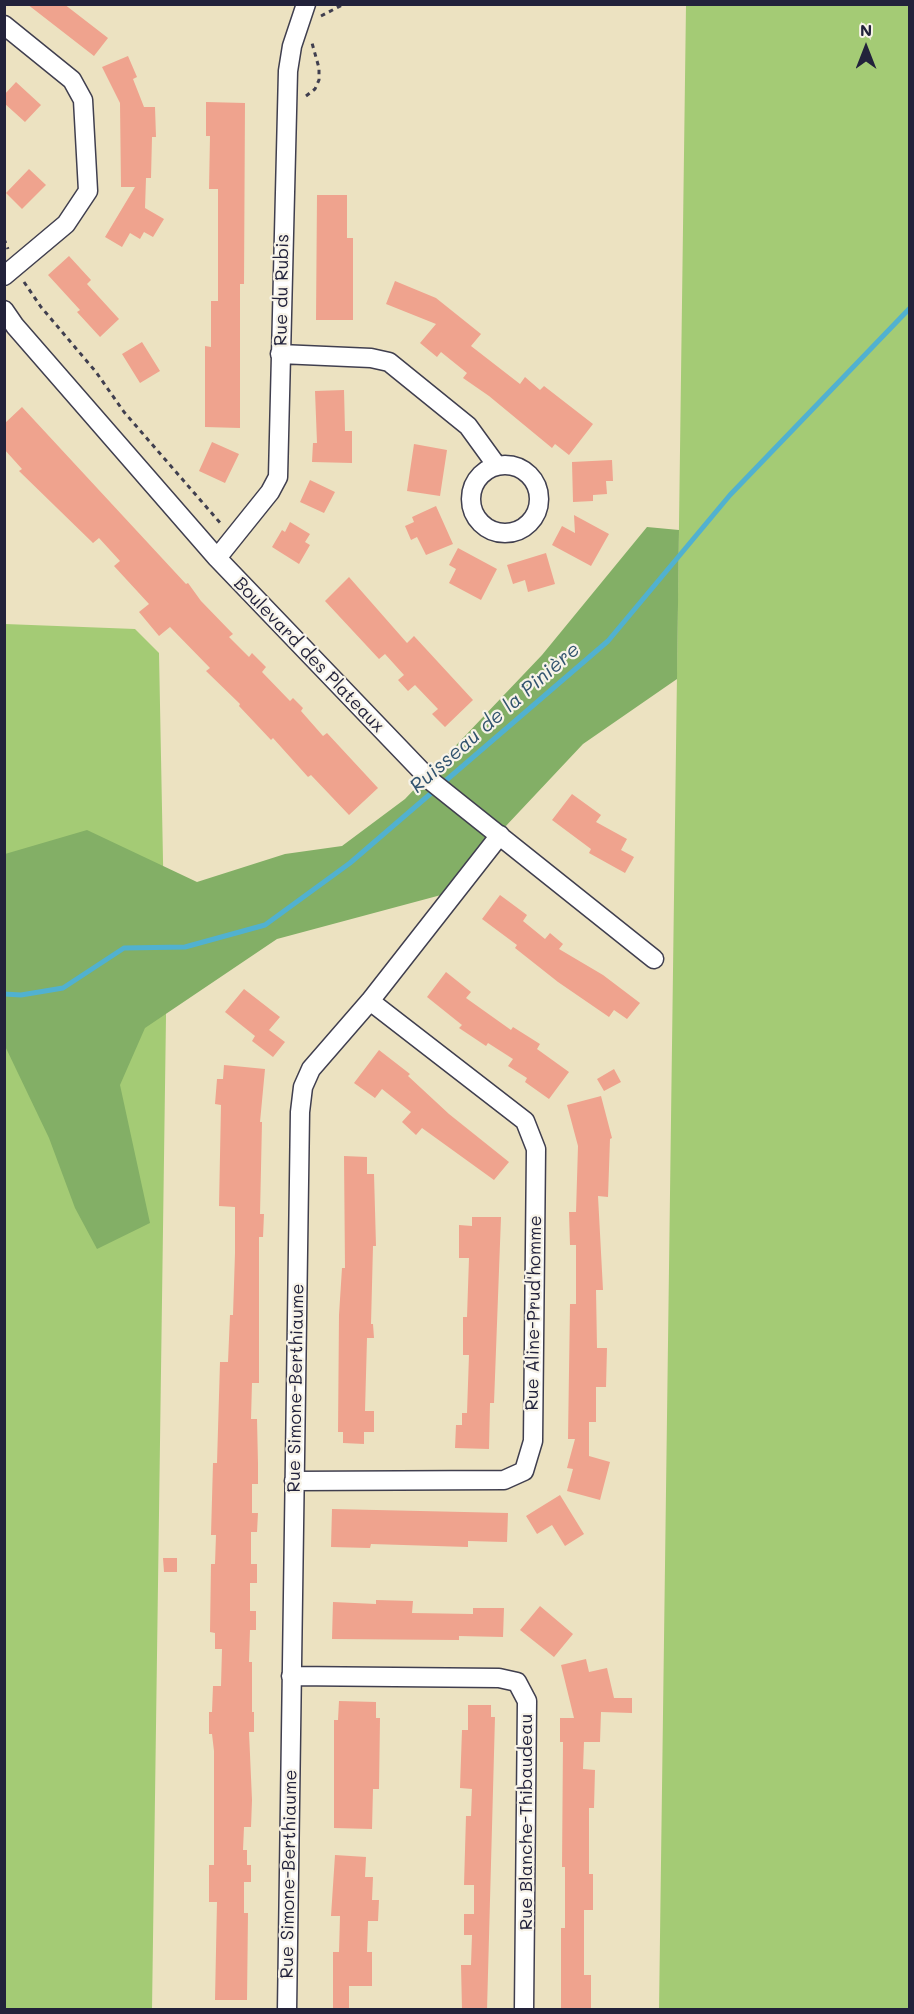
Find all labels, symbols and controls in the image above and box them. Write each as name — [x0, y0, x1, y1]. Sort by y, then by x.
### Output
north arrow — [836, 18, 896, 78]
text: N — [860, 19, 872, 40]
street label: Rue du Rubis — [270, 234, 294, 346]
street label: Boulevard des Plateaux — [229, 573, 389, 737]
water label: Ruisseau de la Pinière — [405, 638, 585, 798]
street label: Rue Aline-Prud'homme — [521, 1215, 547, 1411]
street label: Rue Simone-Berthiaume — [283, 1283, 309, 1493]
street label: Rue Blanche-Thibaudeau — [515, 1714, 537, 1930]
street label: Rue Simone-Berthiaume — [276, 1769, 302, 1979]

